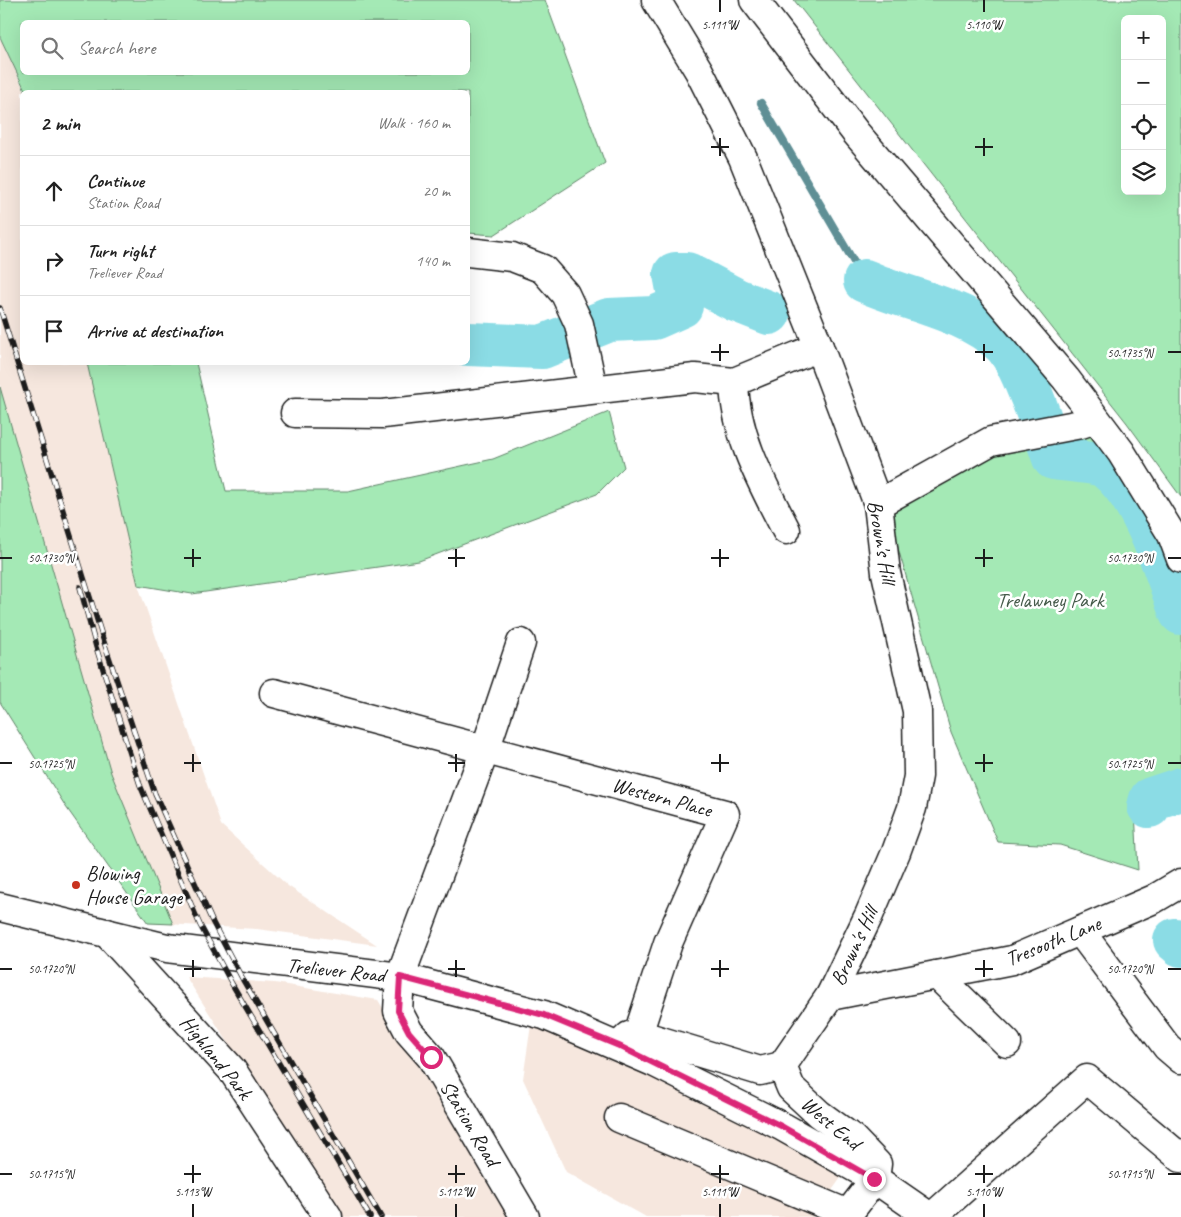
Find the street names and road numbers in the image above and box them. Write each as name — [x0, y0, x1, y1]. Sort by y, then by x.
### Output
street label: Brown's Hill — [862, 498, 903, 589]
street label: Western Place — [609, 771, 717, 823]
street label: Brown's Hill — [824, 899, 885, 990]
street label: Tresooth Lane — [1002, 910, 1106, 972]
street label: Treliever Road — [286, 952, 390, 988]
street label: Highland Park — [174, 1010, 259, 1106]
street label: Station Road — [434, 1076, 507, 1174]
street label: West End — [796, 1090, 869, 1158]

